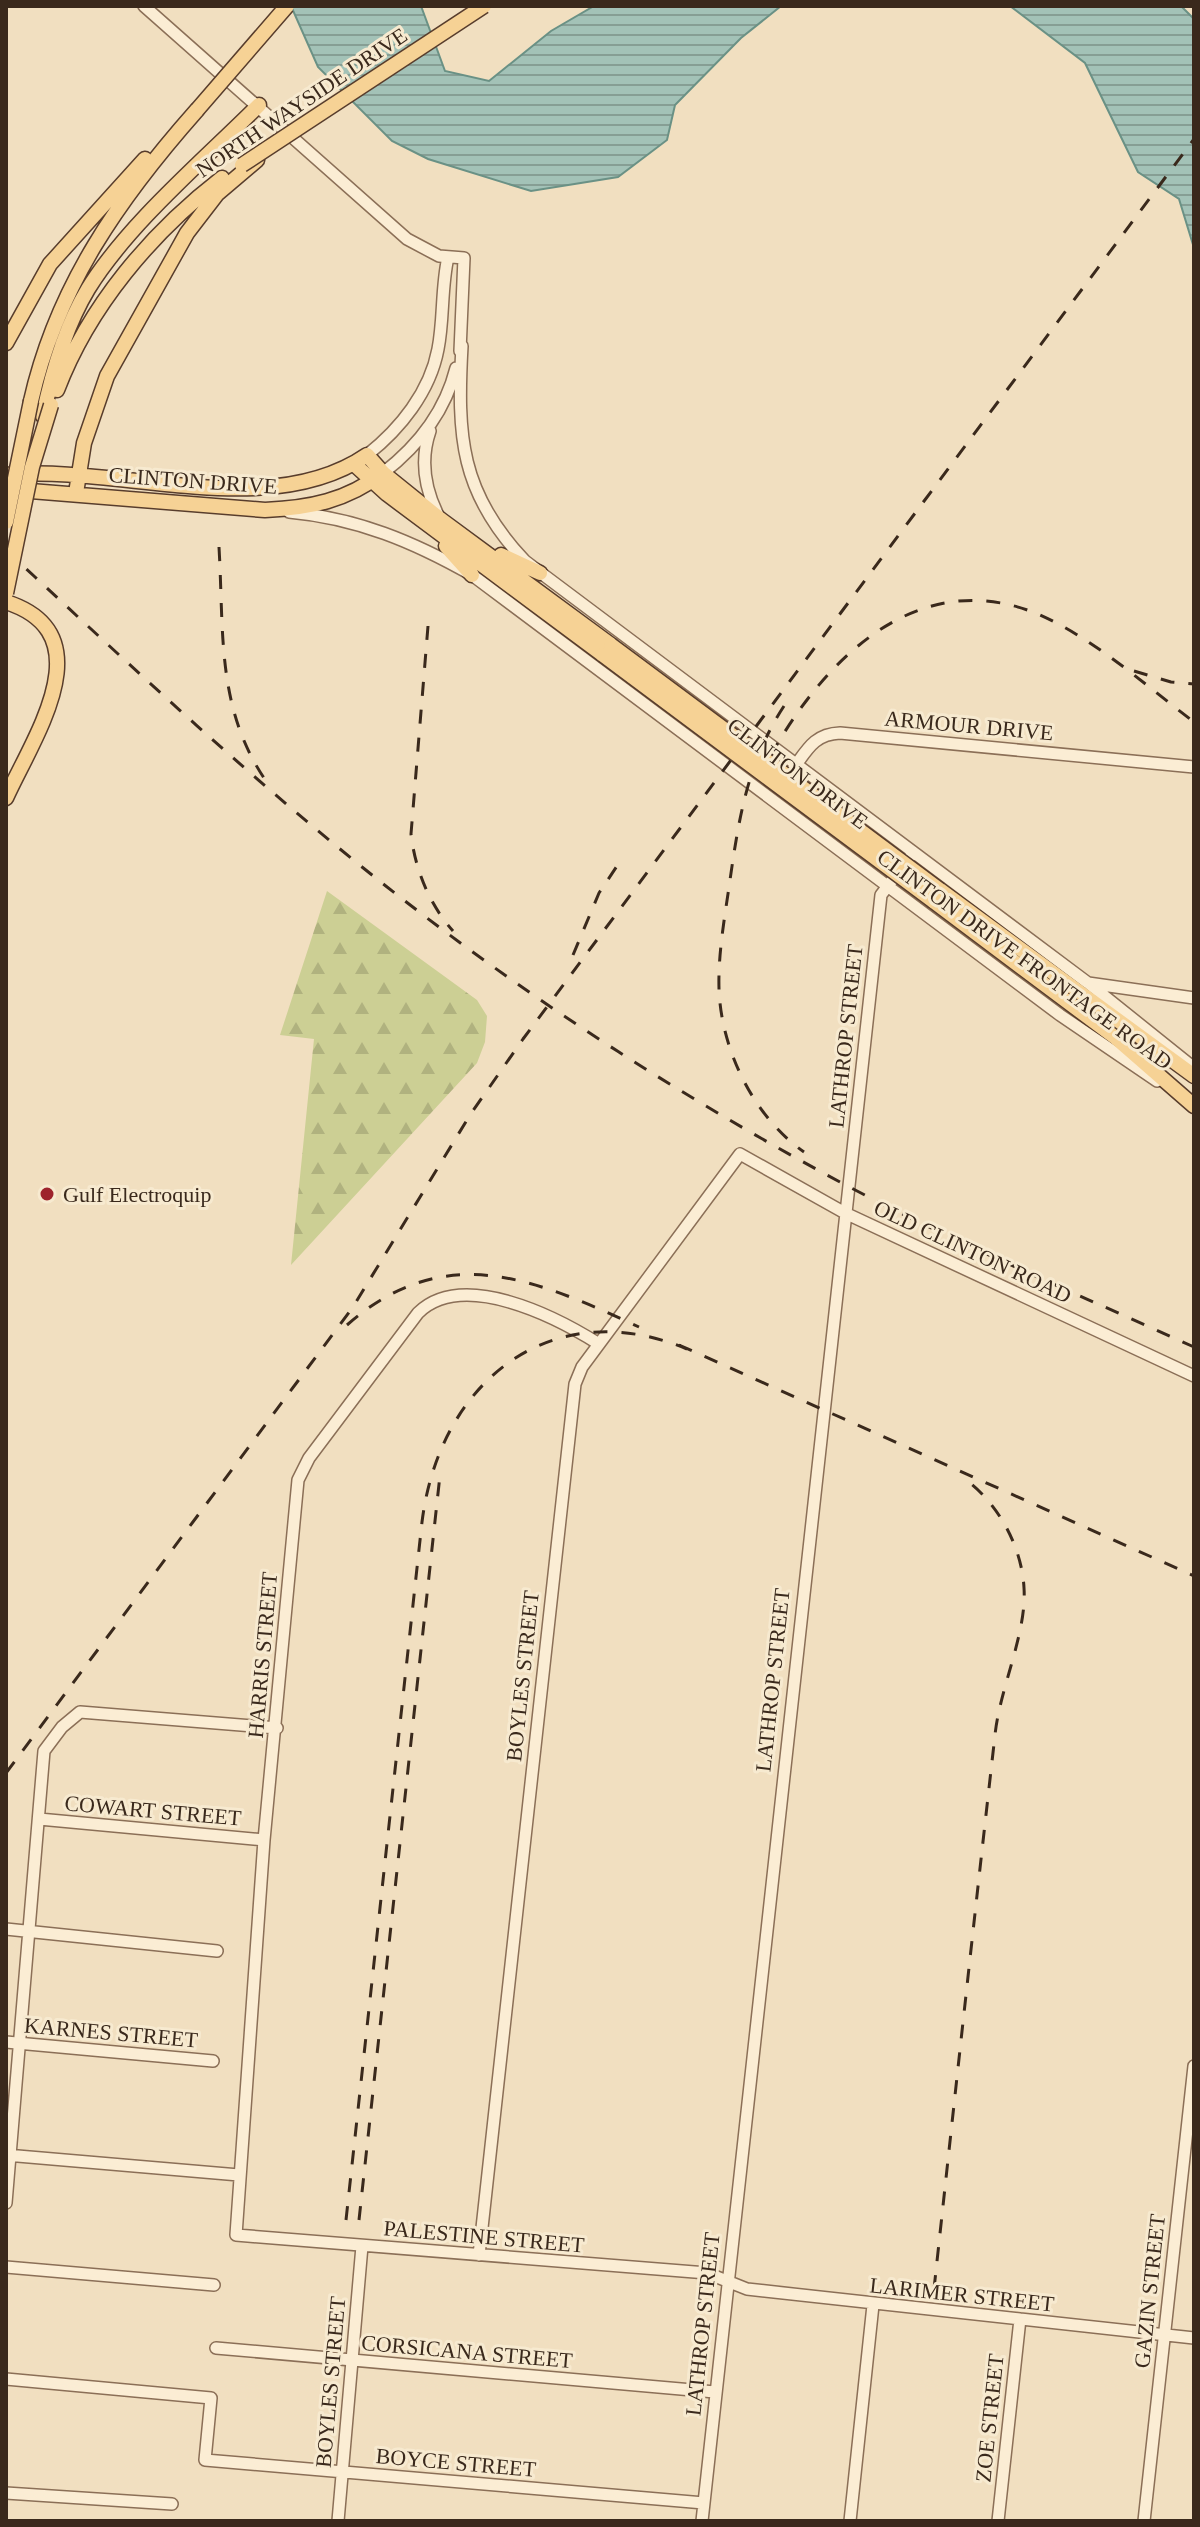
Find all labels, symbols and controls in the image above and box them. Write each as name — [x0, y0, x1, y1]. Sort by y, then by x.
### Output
street label: NORTH WAYSIDE DRIVE — [191, 22, 412, 182]
street label: CLINTON DRIVE — [108, 462, 278, 499]
street label: ARMOUR DRIVE — [884, 706, 1054, 745]
street label: CLINTON DRIVE — [723, 713, 873, 834]
street label: CLINTON DRIVE FRONTAGE ROAD — [873, 844, 1177, 1075]
street label: LATHROP STREET — [823, 943, 868, 1129]
place label: Gulf Electroquip — [63, 1182, 211, 1207]
marker: Gulf Electroquip — [38, 1185, 56, 1203]
street label: OLD CLINTON ROAD — [870, 1195, 1075, 1308]
street label: HARRIS STREET — [243, 1570, 282, 1739]
street label: LATHROP STREET — [750, 1587, 795, 1773]
street label: BOYLES STREET — [501, 1589, 544, 1763]
street label: COWART STREET — [64, 1790, 243, 1831]
street label: KARNES STREET — [23, 2012, 199, 2053]
street label: GAZIN STREET — [1129, 2212, 1170, 2369]
street label: PALESTINE STREET — [383, 2215, 586, 2258]
street label: LATHROP STREET — [680, 2231, 725, 2417]
street label: LARIMER STREET — [869, 2272, 1056, 2317]
street label: BOYLES STREET — [311, 2295, 350, 2469]
street label: CORSICANA STREET — [360, 2330, 574, 2373]
street label: ZOE STREET — [970, 2352, 1009, 2483]
street label: BOYCE STREET — [375, 2443, 538, 2482]

